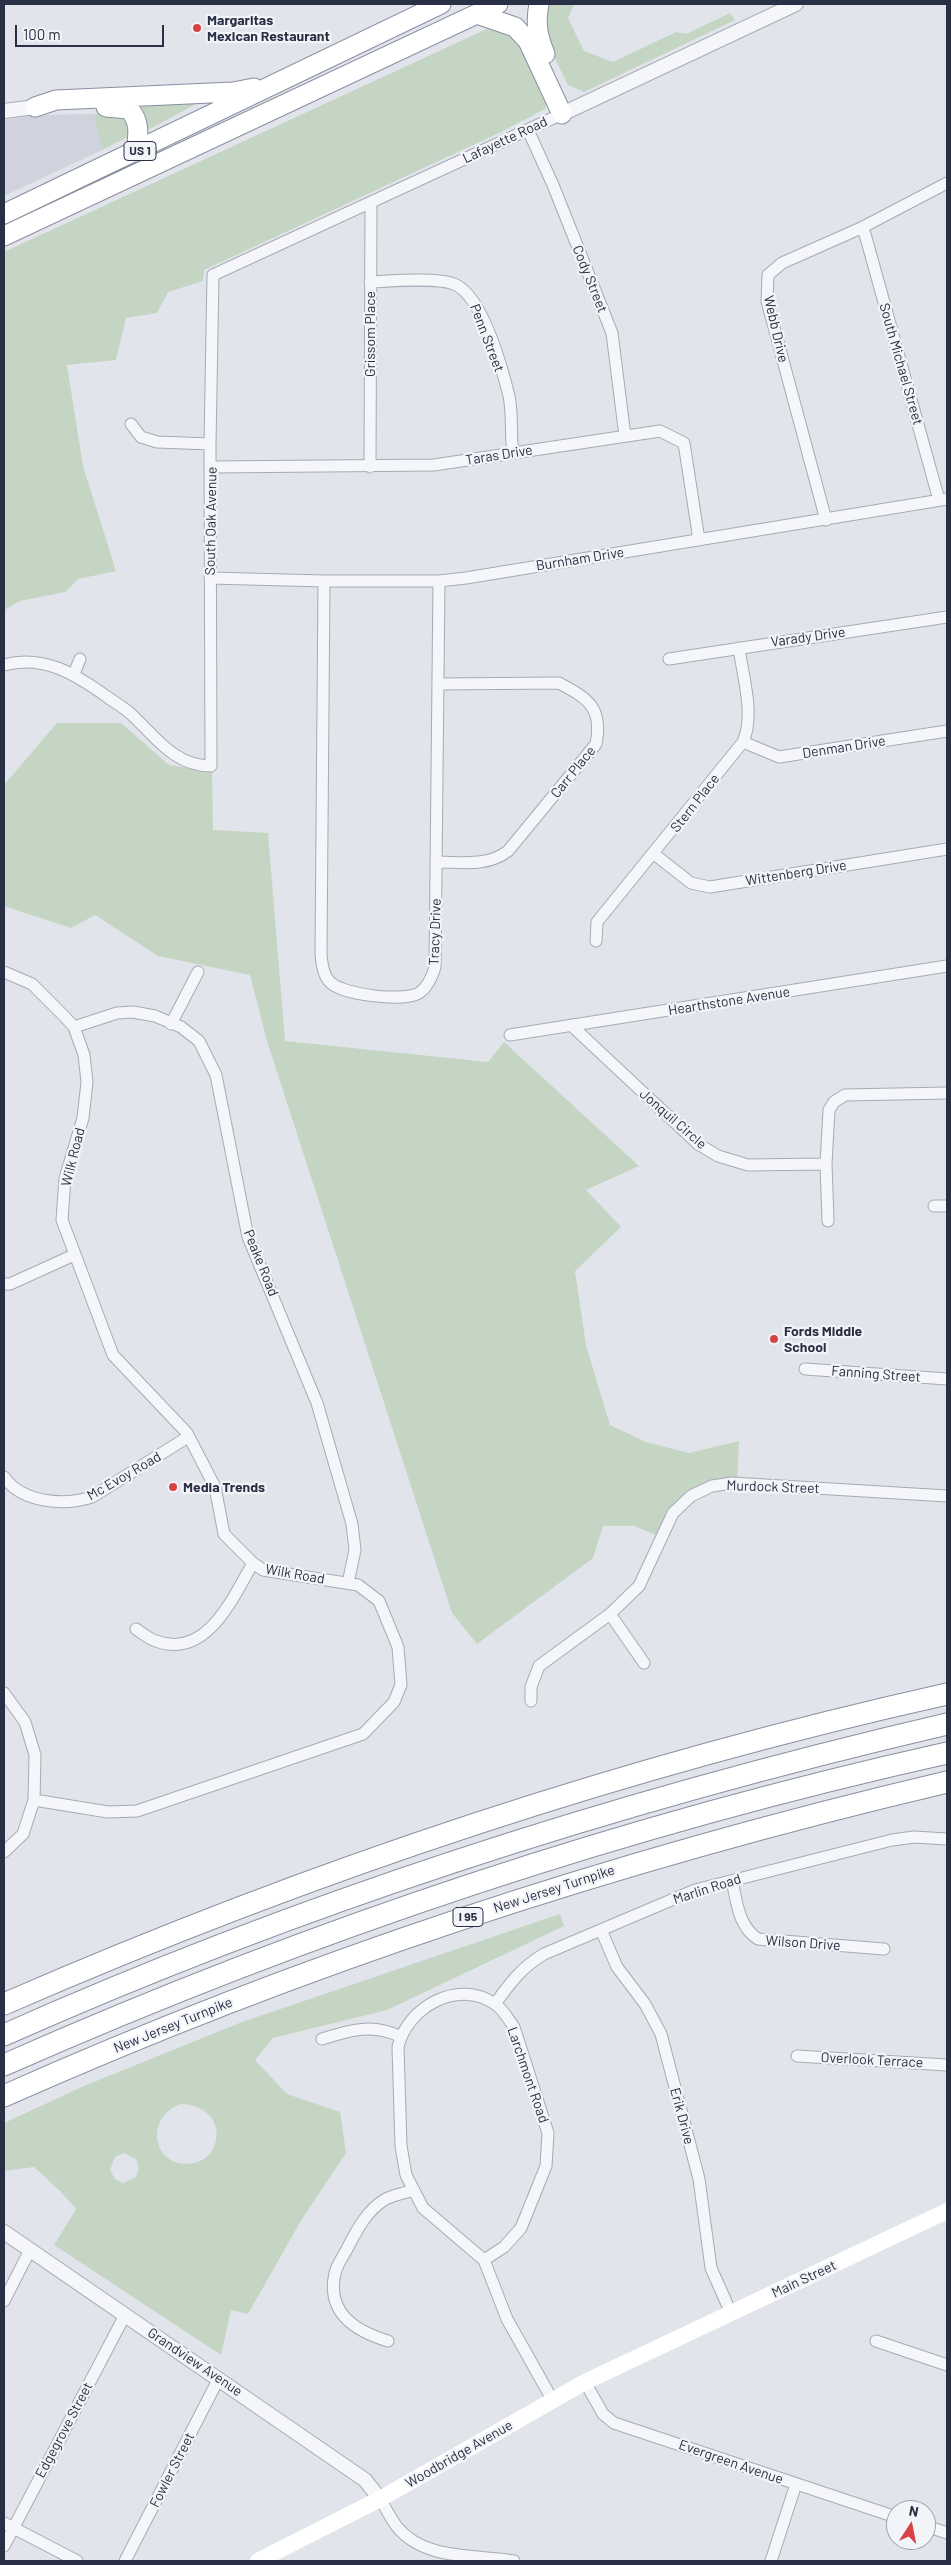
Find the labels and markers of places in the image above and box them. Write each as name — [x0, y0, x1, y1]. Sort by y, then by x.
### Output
place label: Margaritas Mexican Restaurant — [207, 12, 330, 44]
marker: Margaritas Mexican Restaurant — [191, 22, 203, 34]
place label: Fords Middle School — [784, 1323, 862, 1355]
marker: Fords Middle School — [768, 1333, 780, 1345]
place label: Media Trends — [183, 1479, 265, 1495]
marker: Media Trends — [167, 1481, 179, 1493]

